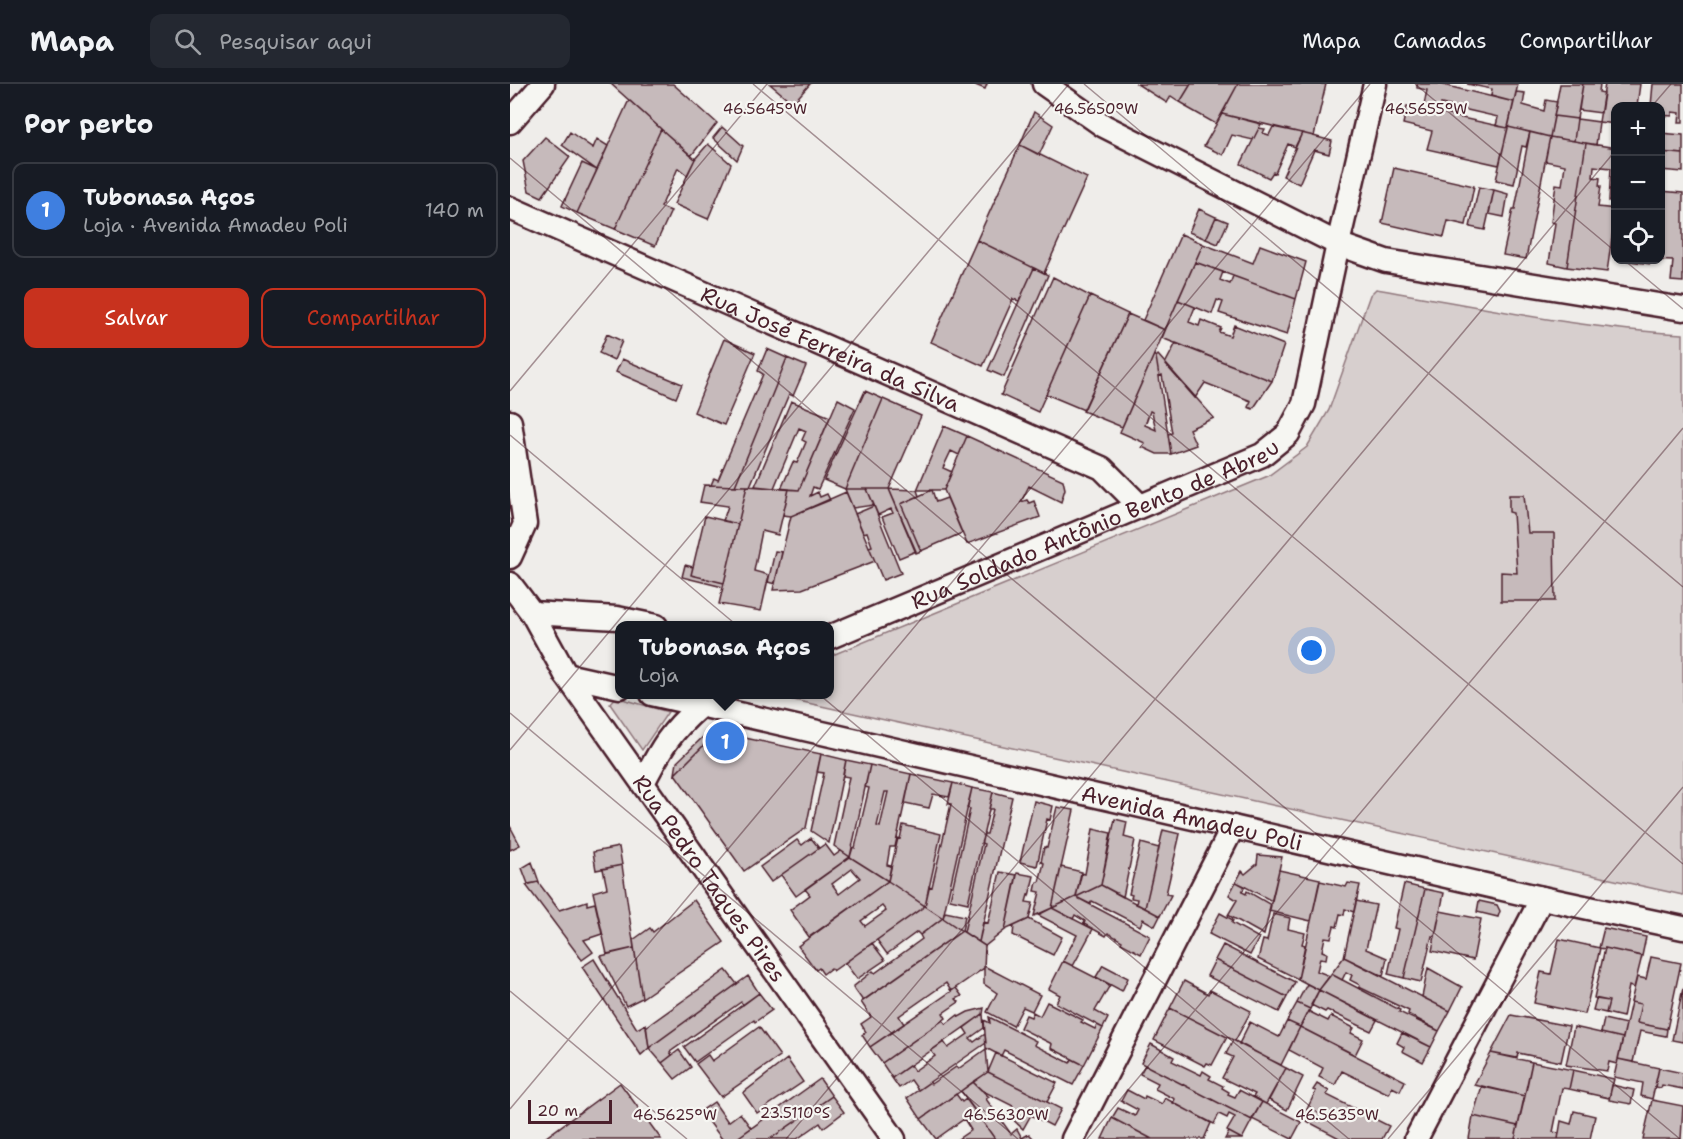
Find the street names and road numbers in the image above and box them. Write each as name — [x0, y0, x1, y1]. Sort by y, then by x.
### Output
street label: Rua José Ferreira da Silva — [696, 279, 965, 418]
street label: Rua Soldado Antônio Bento de Abreu — [907, 432, 1285, 616]
street label: Rua Pedro Taques Pires — [626, 769, 793, 988]
street label: Avenida Amadeu Poli — [1079, 778, 1305, 857]

